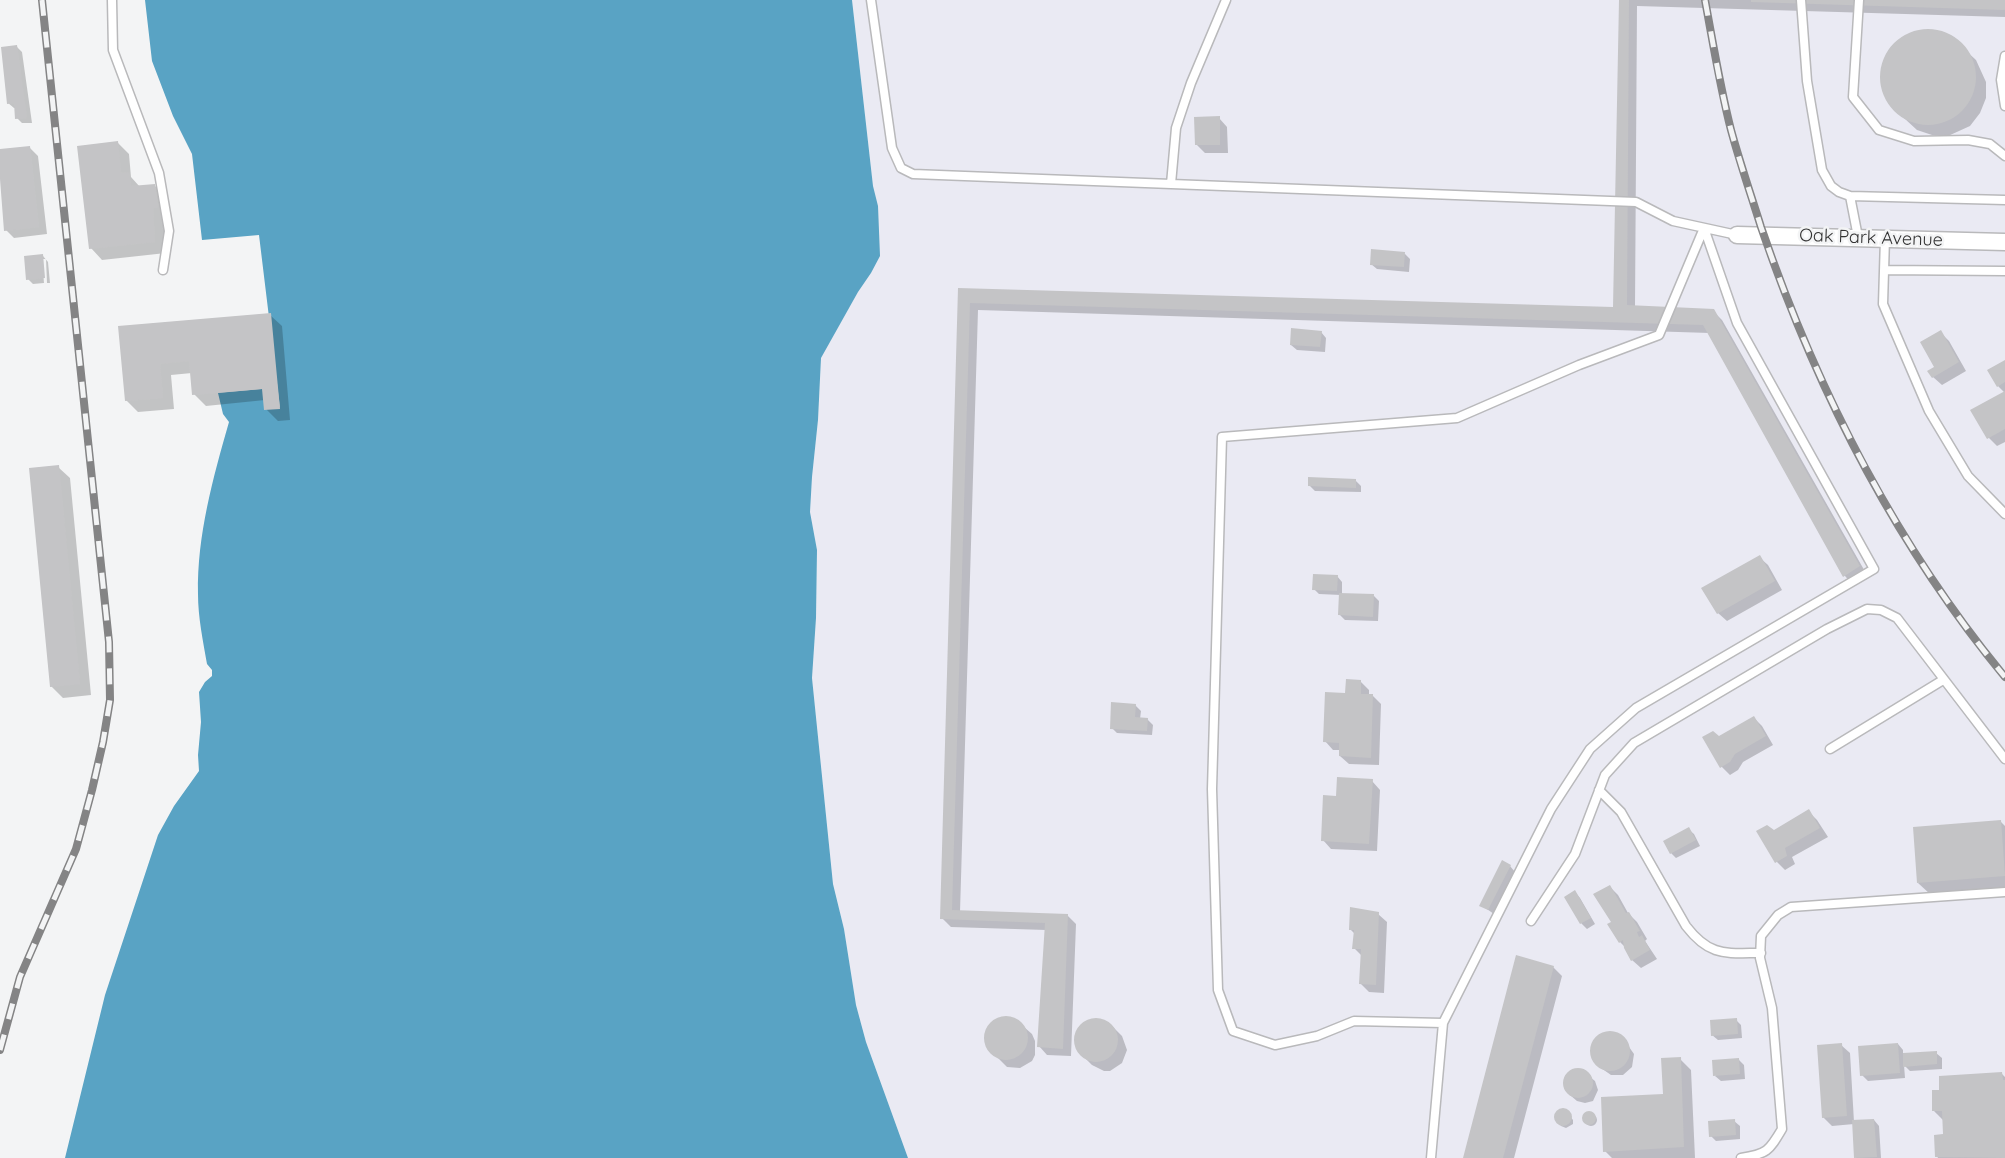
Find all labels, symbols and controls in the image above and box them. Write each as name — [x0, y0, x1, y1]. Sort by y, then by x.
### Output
street label: Oak Park Avenue — [1799, 225, 1943, 251]

